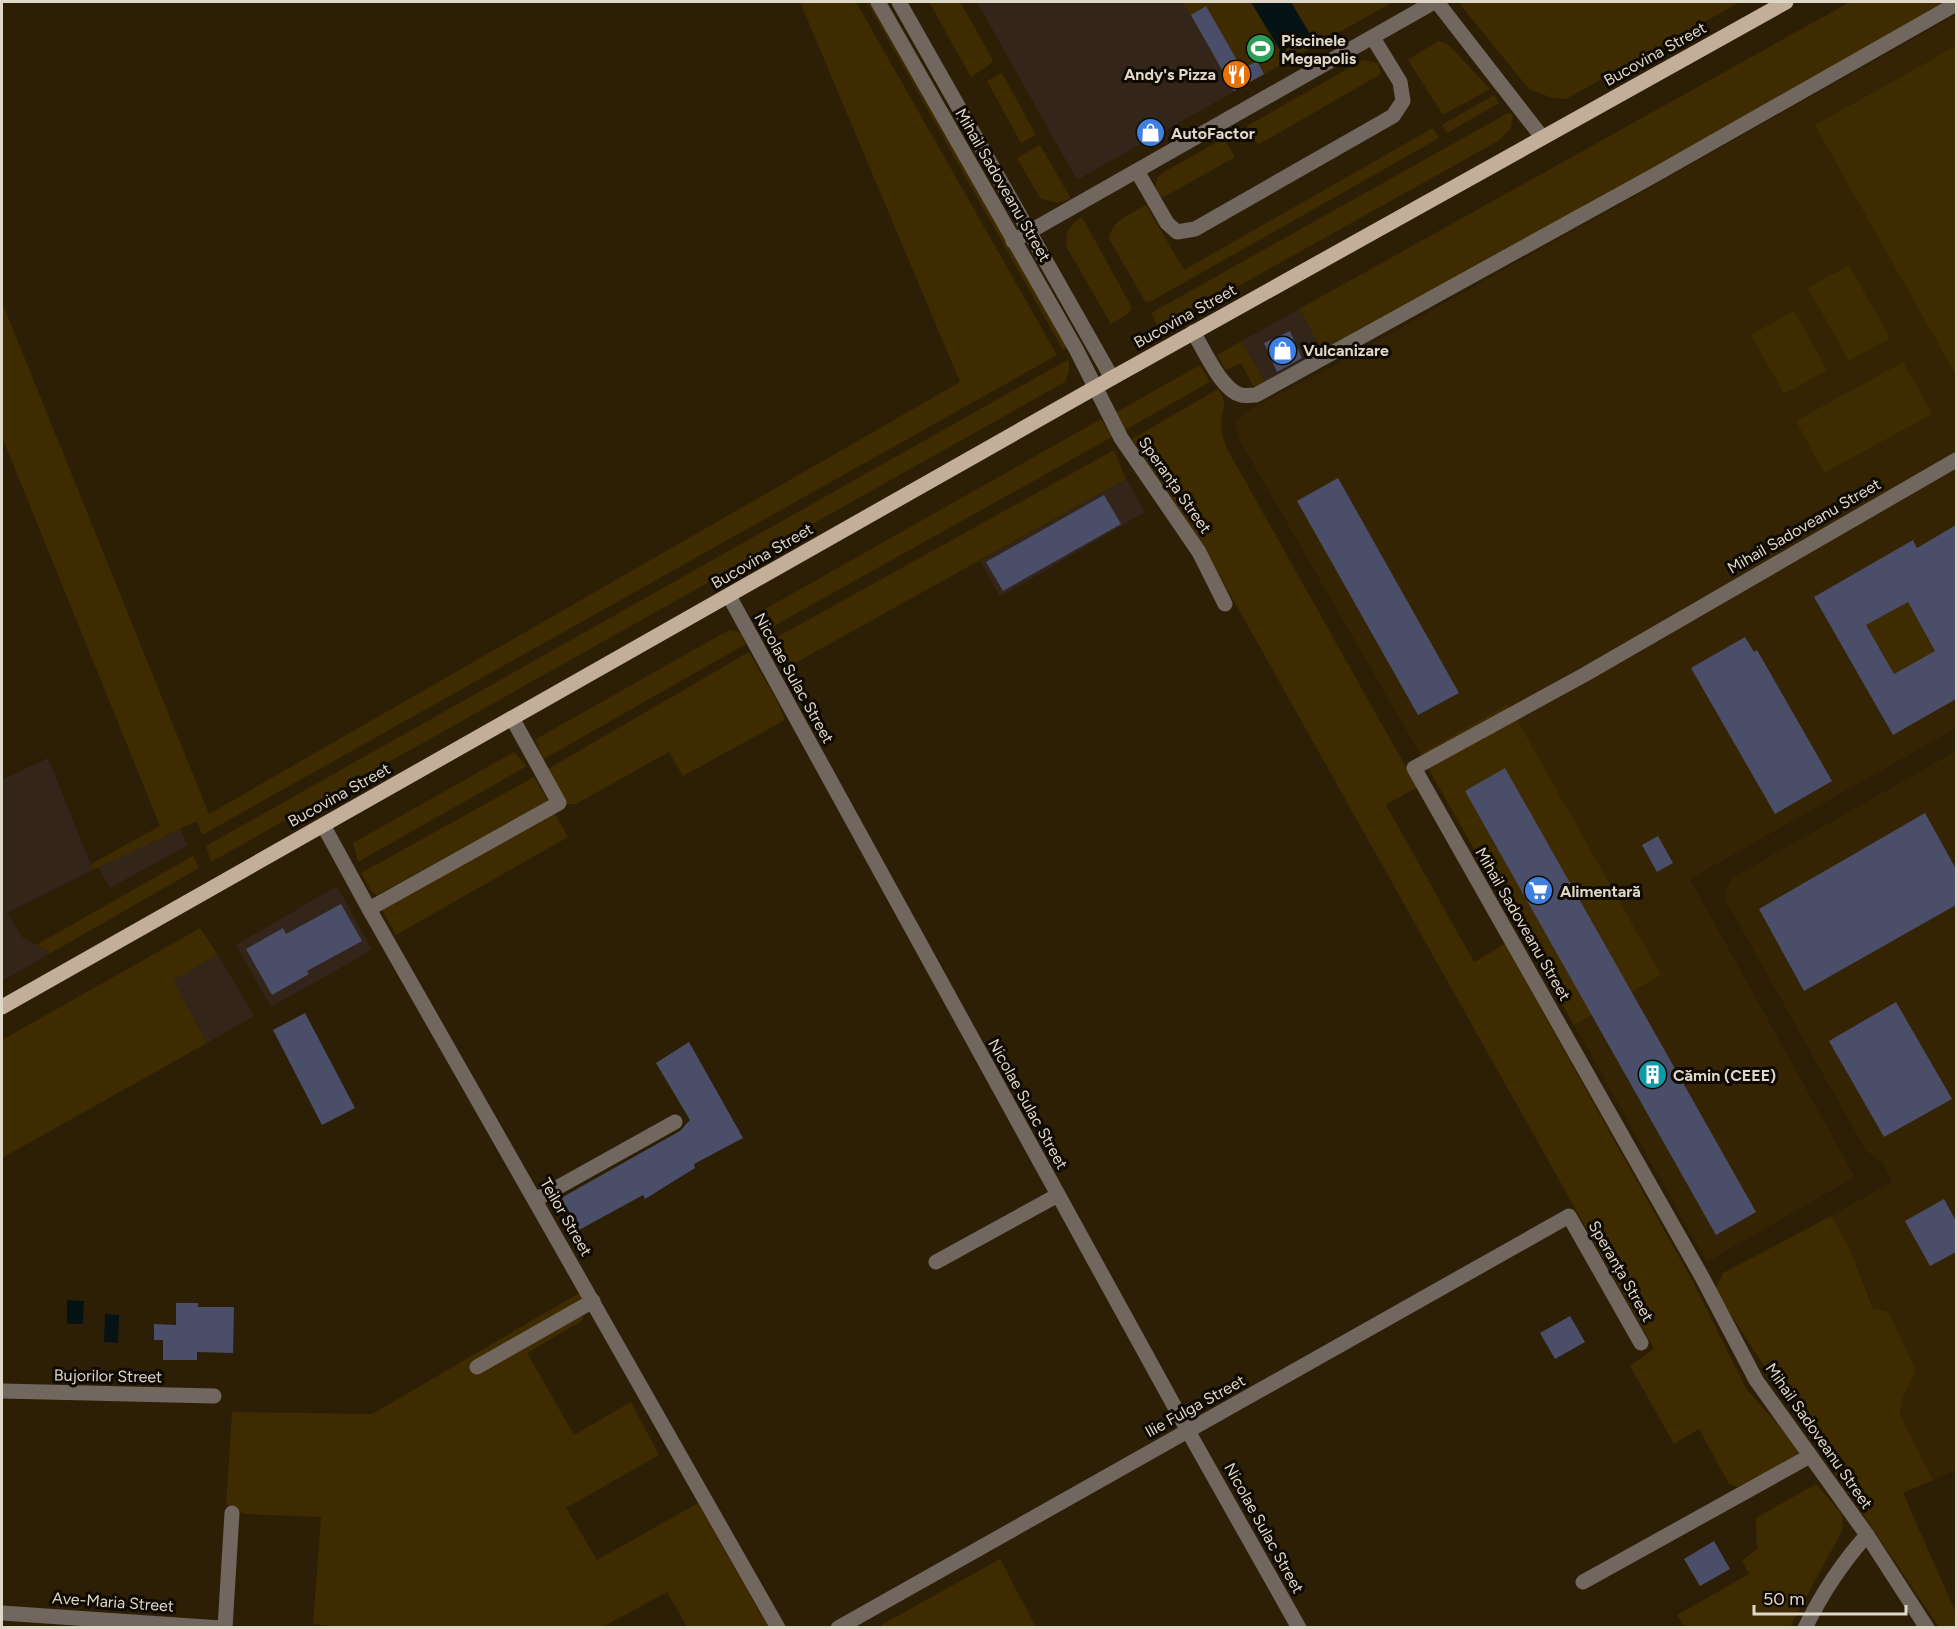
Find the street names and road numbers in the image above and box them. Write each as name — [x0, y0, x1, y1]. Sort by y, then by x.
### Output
street label: Bucovina Street — [1600, 18, 1710, 90]
street label: Mihail Sadoveanu Street — [951, 105, 1055, 265]
street label: Bucovina Street — [1130, 280, 1240, 352]
street label: Speranța Street — [1135, 433, 1215, 537]
street label: Mihail Sadoveanu Street — [1724, 474, 1884, 578]
street label: Bucovina Street — [708, 519, 816, 593]
street label: Nicolae Sulac Street — [750, 609, 838, 747]
street label: Bucovina Street — [284, 759, 394, 831]
street label: Mihail Sadoveanu Street — [1471, 844, 1575, 1004]
street label: Nicolae Sulac Street — [984, 1035, 1072, 1173]
street label: Teilor Street — [536, 1174, 596, 1260]
street label: Speranța Street — [1584, 1217, 1658, 1325]
street label: Mihail Sadoveanu Street — [1761, 1359, 1877, 1513]
street label: Bujorilor Street — [54, 1366, 162, 1386]
street label: Ilie Fulga Street — [1142, 1371, 1248, 1441]
street label: Nicolae Sulac Street — [1220, 1459, 1308, 1597]
street label: Ave-Maria Street — [52, 1588, 174, 1616]

